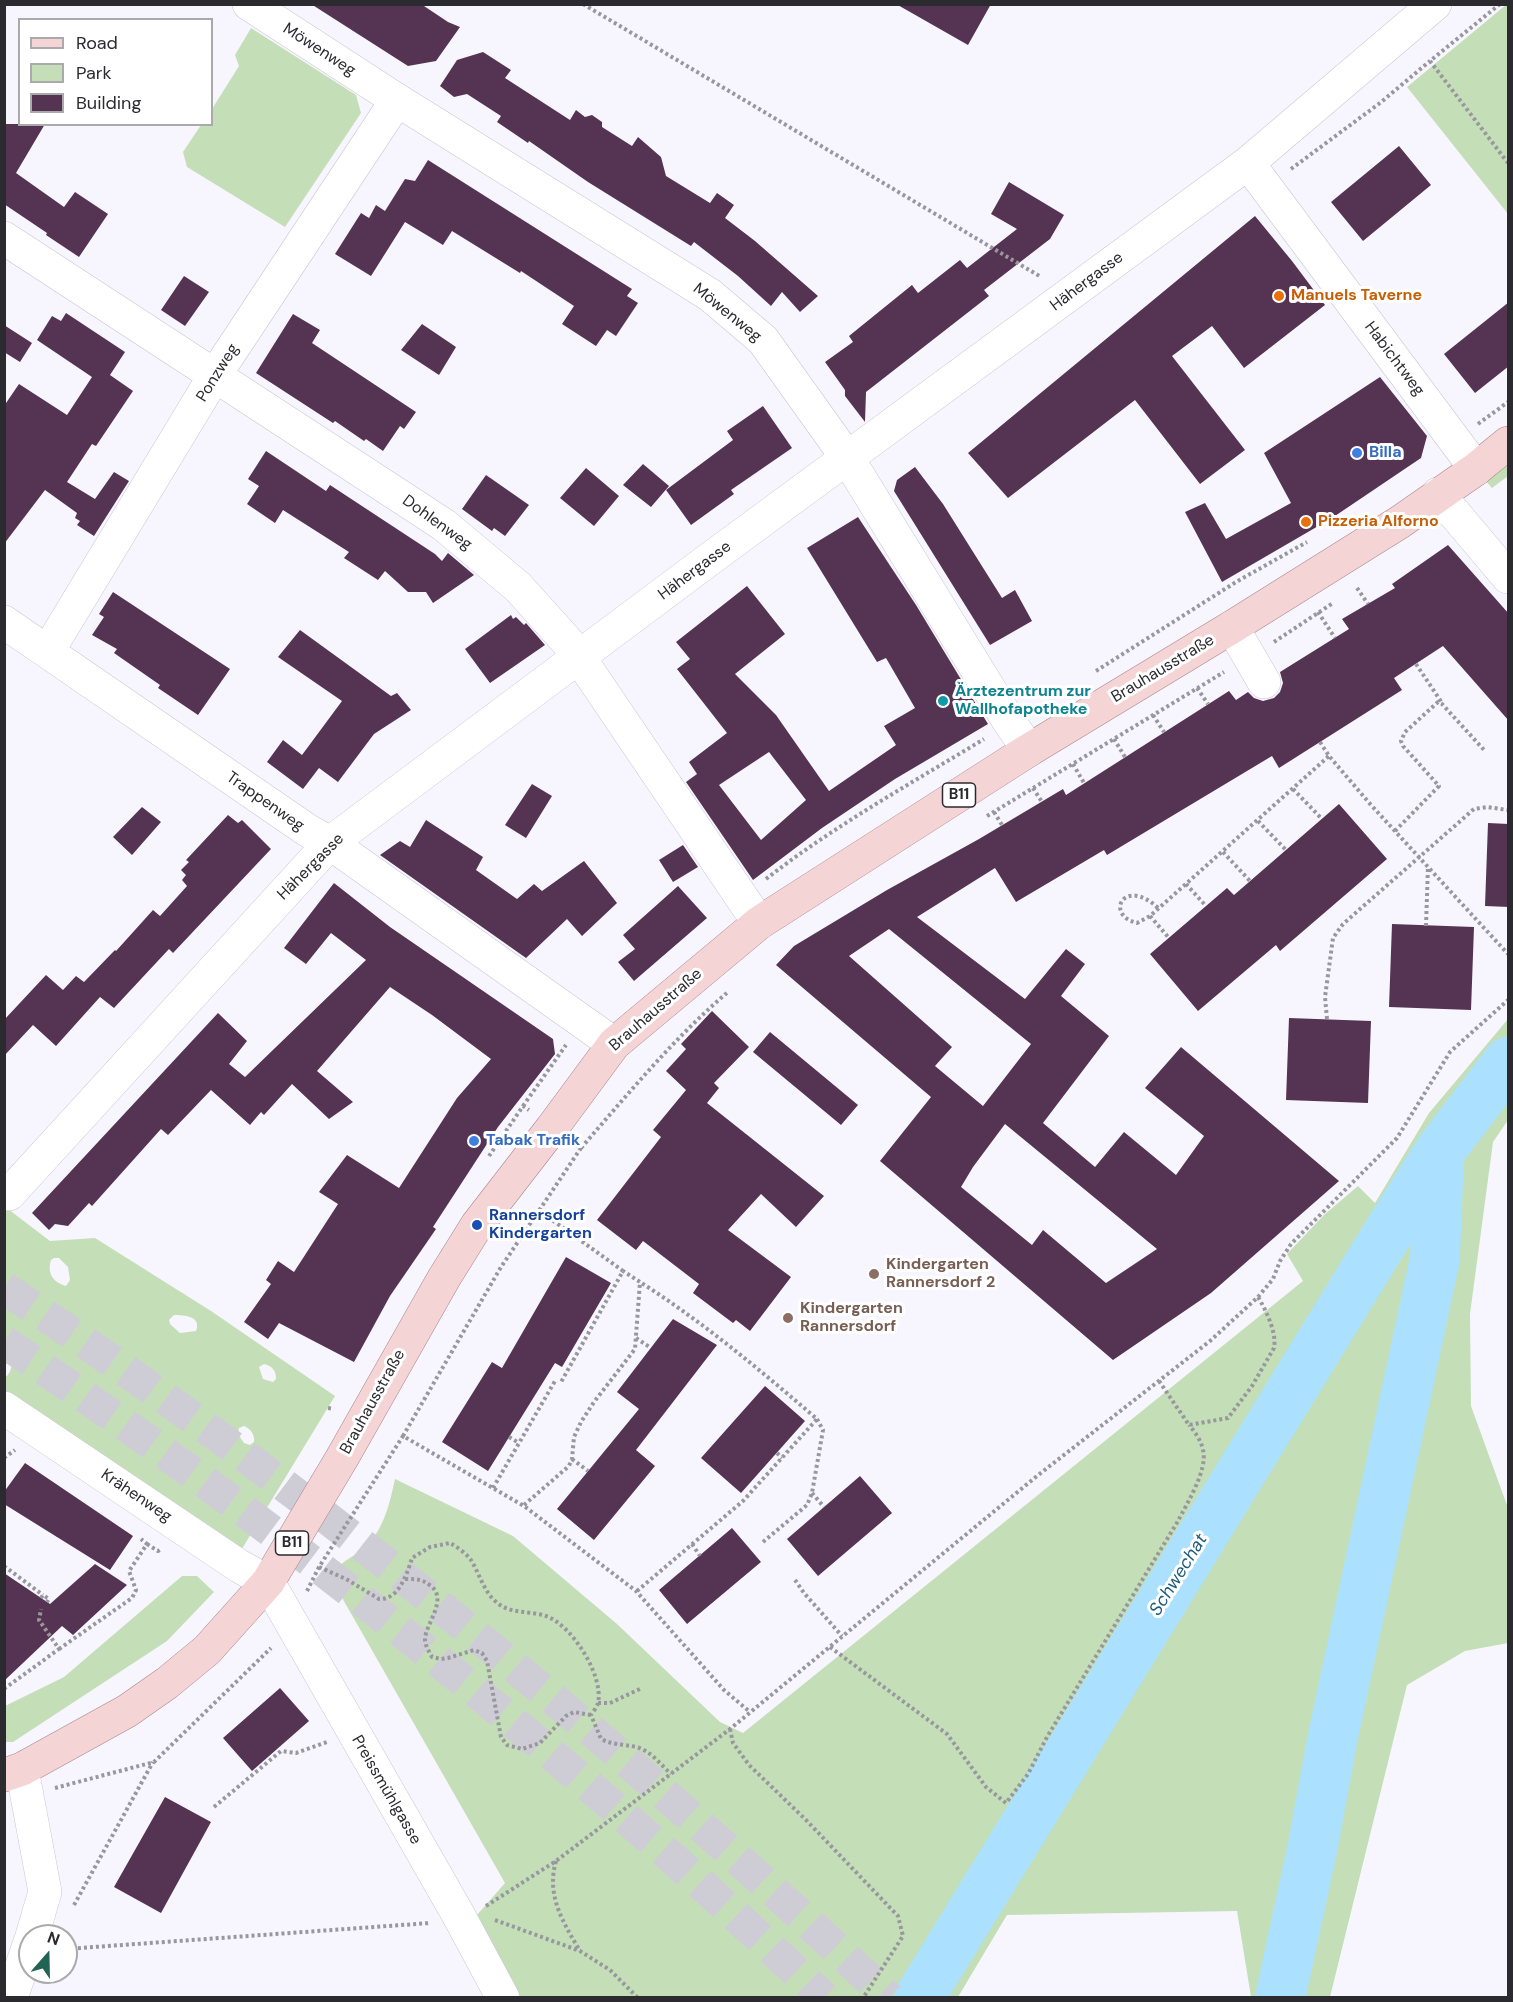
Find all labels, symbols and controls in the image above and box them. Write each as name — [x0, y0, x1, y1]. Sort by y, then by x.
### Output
legend — [18, 18, 213, 126]
street label: Möwenweg — [279, 19, 359, 81]
text: Road — [76, 31, 118, 55]
text: Park — [76, 61, 112, 85]
text: Building — [76, 91, 141, 115]
street label: Hähergasse — [1047, 248, 1127, 316]
street label: Möwenweg — [689, 280, 765, 346]
place label: Manuels Taverne — [1291, 286, 1422, 306]
marker: Manuels Taverne — [1272, 289, 1286, 303]
street label: Habichtweg — [1360, 318, 1428, 400]
street label: Ponzweg — [193, 340, 243, 406]
place label: Billa — [1369, 443, 1402, 463]
marker: Billa — [1350, 446, 1364, 460]
street label: Dohlenweg — [398, 491, 476, 555]
place label: Pizzeria Alforno — [1318, 512, 1439, 532]
marker: Pizzeria Alforno — [1299, 515, 1313, 529]
street label: Hähergasse — [655, 537, 735, 605]
street label: Brauhausstraße — [1108, 631, 1218, 707]
place label: Ärztezentrum zur Wallhofapotheke — [955, 682, 1091, 720]
marker: Ärztezentrum zur Wallhofapotheke — [936, 694, 950, 708]
street label: Trappenweg — [222, 768, 308, 836]
road number: B11 — [942, 783, 976, 807]
street label: Hähergasse — [274, 830, 348, 904]
street label: Brauhausstraße — [606, 965, 706, 1055]
place label: Tabak Trafik — [486, 1131, 580, 1151]
marker: Tabak Trafik — [467, 1134, 481, 1148]
place label: Rannersdorf Kindergarten — [489, 1206, 592, 1244]
marker: Rannersdorf Kindergarten — [470, 1218, 484, 1232]
place label: Kindergarten Rannersdorf 2 — [886, 1255, 995, 1293]
marker: Kindergarten Rannersdorf 2 — [867, 1267, 881, 1281]
place label: Kindergarten Rannersdorf — [800, 1299, 903, 1337]
marker: Kindergarten Rannersdorf — [781, 1311, 795, 1325]
street label: Brauhausstraße — [336, 1346, 410, 1458]
street label: Krähenweg — [97, 1465, 175, 1527]
water label: Schwechat — [1145, 1530, 1213, 1620]
road number: B11 — [276, 1531, 308, 1555]
street label: Preissmühlgasse — [347, 1732, 425, 1848]
north arrow — [18, 1924, 78, 1984]
text: N — [45, 1927, 63, 1950]

